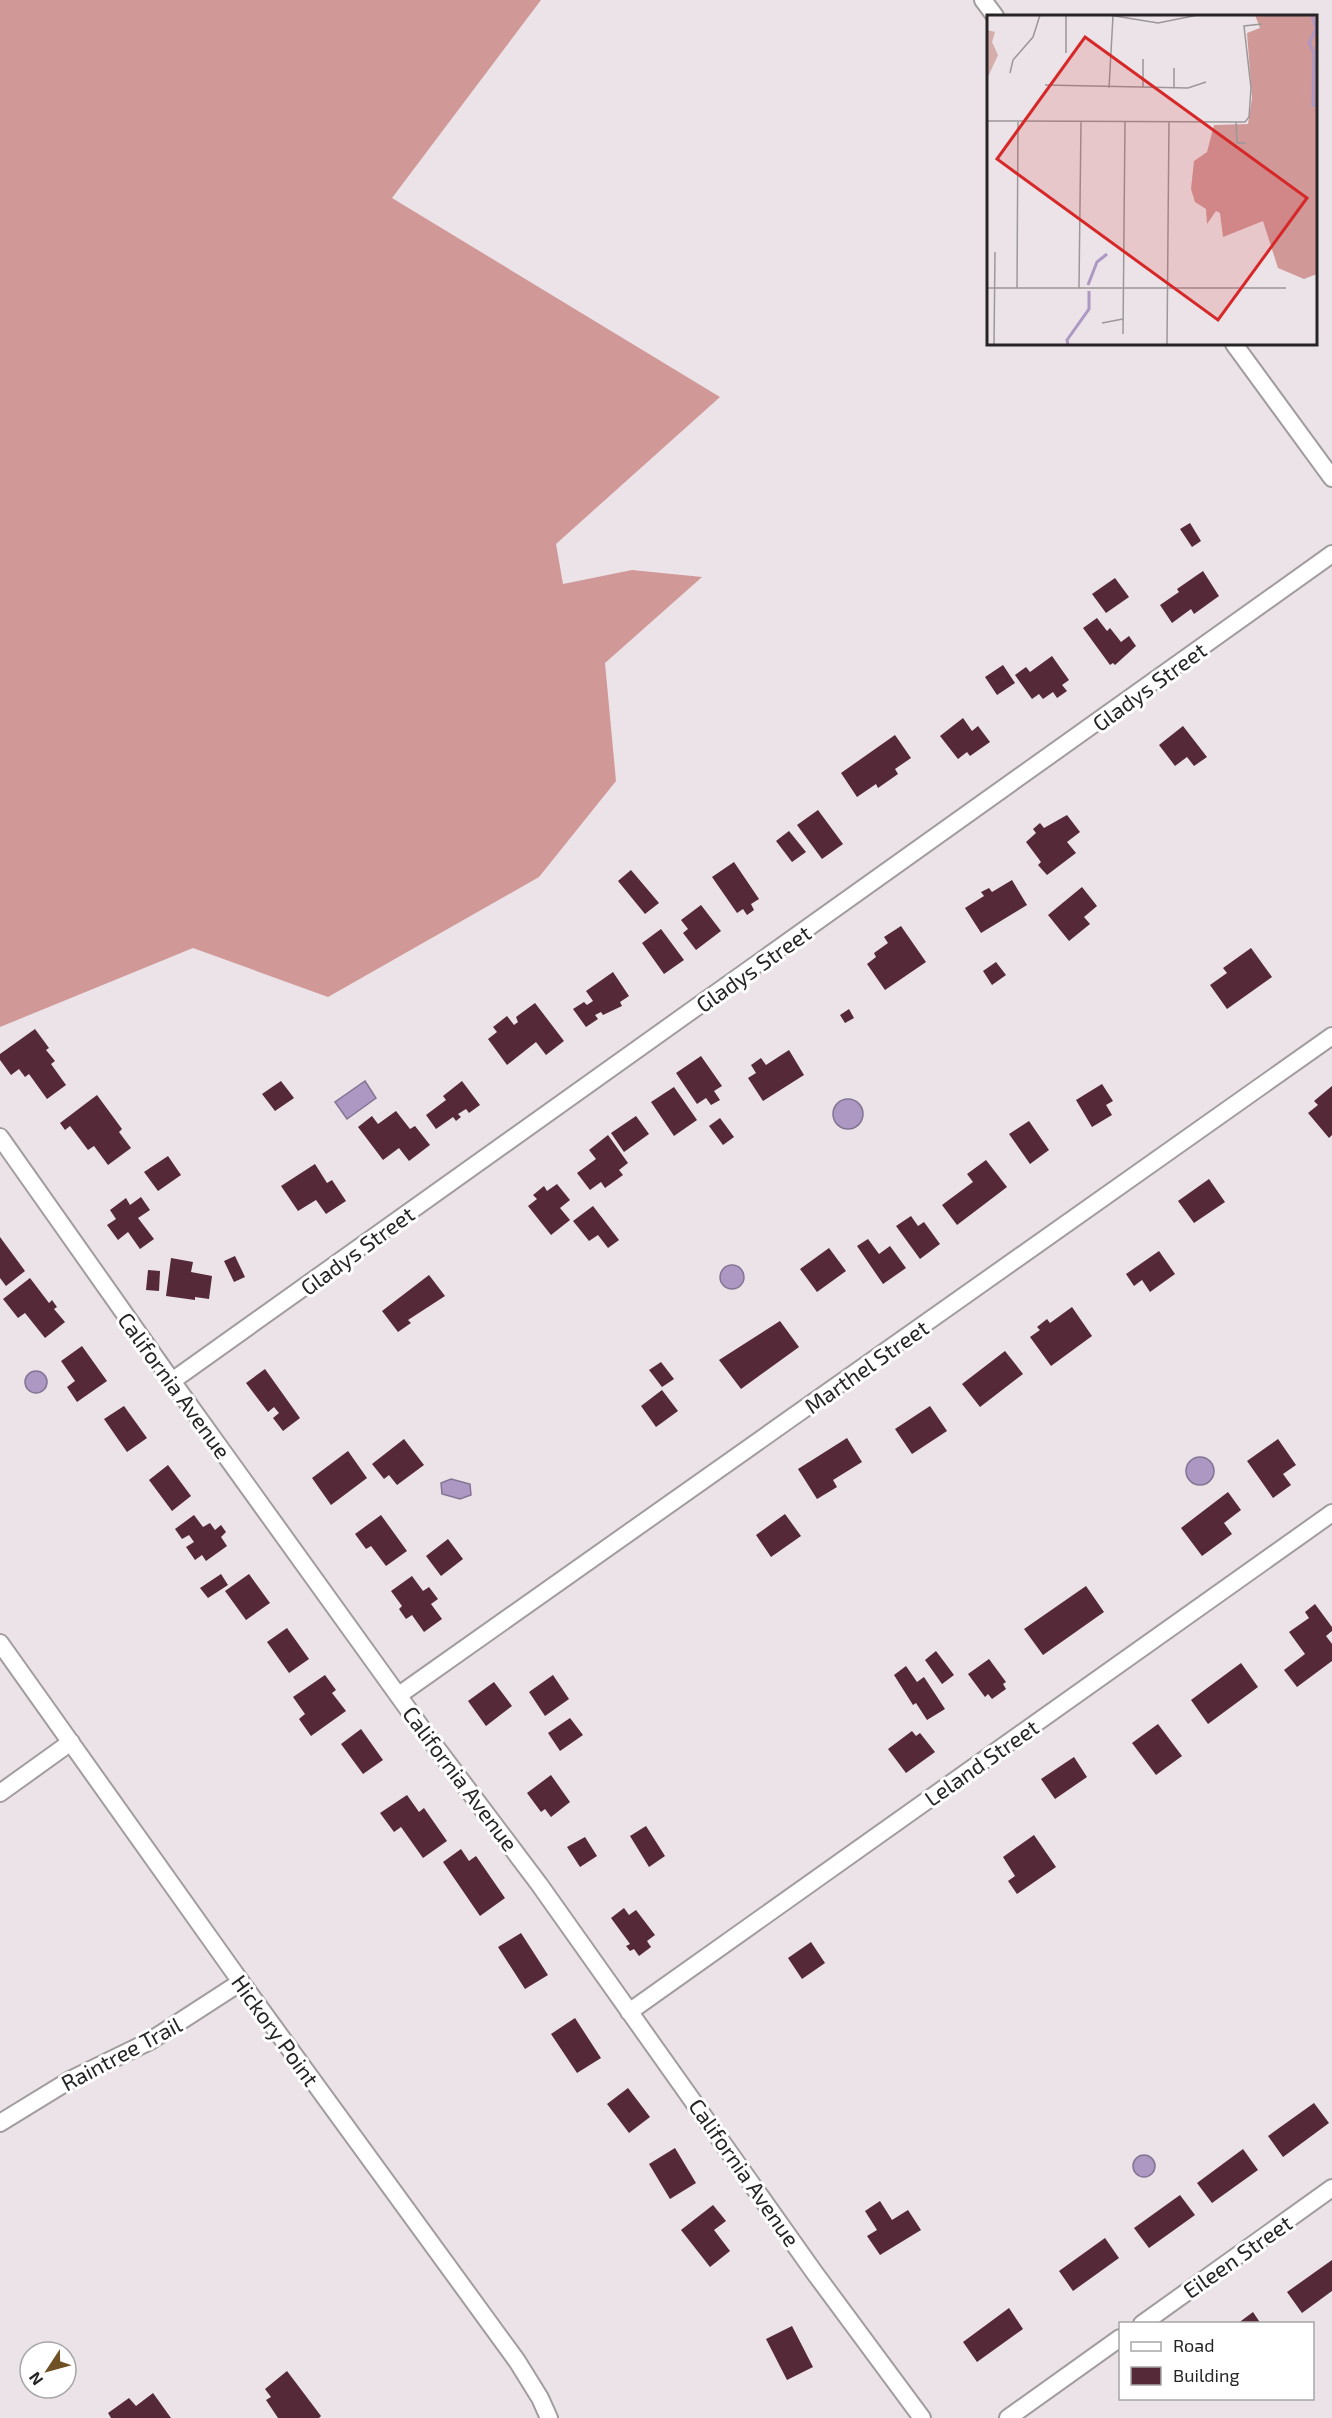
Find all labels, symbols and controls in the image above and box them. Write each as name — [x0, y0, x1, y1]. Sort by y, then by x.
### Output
inset map — [987, 15, 1317, 345]
street label: Gladys Street — [1087, 636, 1211, 736]
street label: Gladys Street — [691, 919, 815, 1017]
street label: Gladys Street — [295, 1200, 419, 1300]
street label: California Avenue — [113, 1307, 237, 1463]
street label: Marthel Street — [799, 1314, 933, 1418]
street label: California Avenue — [398, 1700, 524, 1856]
street label: Leland Street — [919, 1713, 1043, 1811]
street label: Hickory Point — [227, 1969, 325, 2091]
street label: Raintree Trail — [56, 2010, 186, 2096]
street label: California Avenue — [684, 2093, 806, 2251]
street label: Eileen Street — [1178, 2209, 1296, 2303]
legend — [1119, 2322, 1314, 2400]
text: Road — [1173, 2334, 1214, 2356]
north arrow — [18, 2340, 78, 2400]
text: Building — [1173, 2364, 1240, 2386]
text: N — [24, 2369, 47, 2389]

